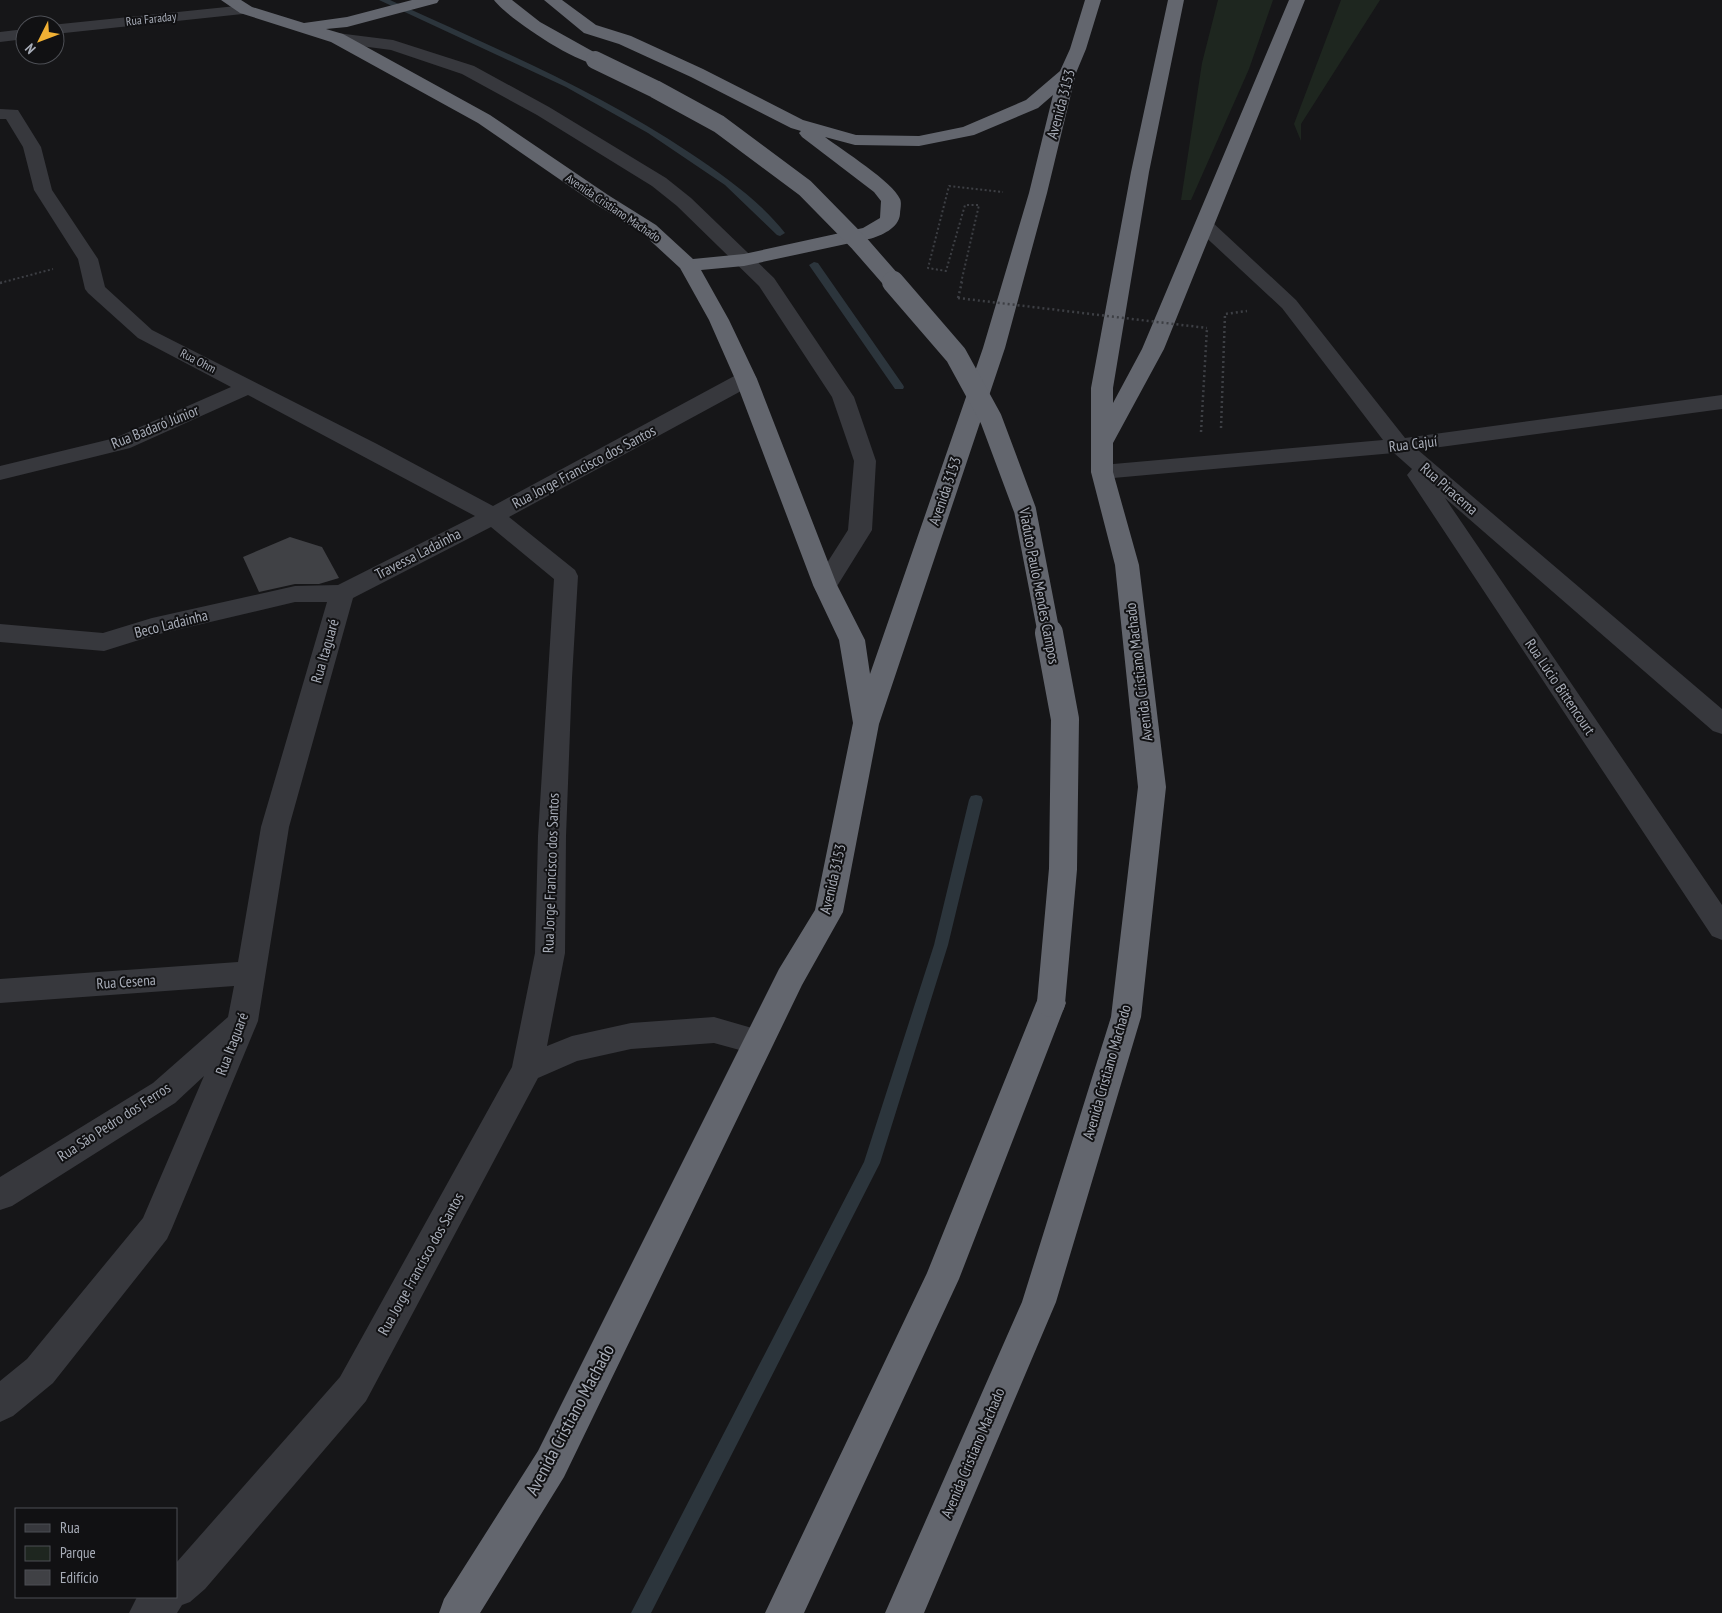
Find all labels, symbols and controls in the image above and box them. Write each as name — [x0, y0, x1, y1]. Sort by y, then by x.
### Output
street label: Rua Faraday — [125, 8, 177, 29]
north arrow — [15, 15, 65, 65]
text: N — [21, 40, 40, 58]
street label: Avenida 3153 — [1042, 67, 1079, 141]
street label: Avenida Cristiano Machado — [563, 170, 664, 245]
street label: Rua Ohm — [178, 345, 219, 376]
street label: Rua Badaró Júnior — [108, 400, 202, 453]
street label: Rua Jorge Francisco dos Santos — [509, 421, 659, 513]
street label: Rua Cajuí — [1388, 431, 1439, 456]
street label: Avenida 3153 — [924, 454, 965, 528]
street label: Rua Piracema — [1417, 458, 1482, 519]
street label: Viaduto Paulo Mendes Campos — [1015, 505, 1064, 666]
street label: Travessa Ladainha — [372, 524, 464, 583]
street label: Avenida Cristiano Machado — [1121, 602, 1156, 742]
street label: Beco Ladainha — [132, 605, 209, 642]
street label: Rua Itaguaré — [306, 617, 343, 685]
street label: Rua Lúcio Bittencourt — [1521, 635, 1600, 738]
street label: Rua Jorge Francisco dos Santos — [538, 793, 563, 953]
street label: Avenida 3153 — [815, 842, 850, 916]
street label: Rua Cesena — [96, 970, 156, 993]
street label: Avenida Cristiano Machado — [1078, 1002, 1135, 1141]
street label: Rua Itaguaré — [211, 1010, 252, 1078]
street label: Rua São Pedro dos Ferros — [54, 1078, 174, 1165]
street label: Rua Jorge Francisco dos Santos — [373, 1189, 468, 1338]
street label: Avenida Cristiano Machado — [520, 1340, 619, 1499]
street label: Avenida Cristiano Machado — [937, 1385, 1009, 1521]
legend — [15, 1508, 178, 1598]
text: Rua — [60, 1518, 80, 1537]
text: Parque — [60, 1543, 96, 1562]
text: Edifício — [60, 1568, 98, 1587]

